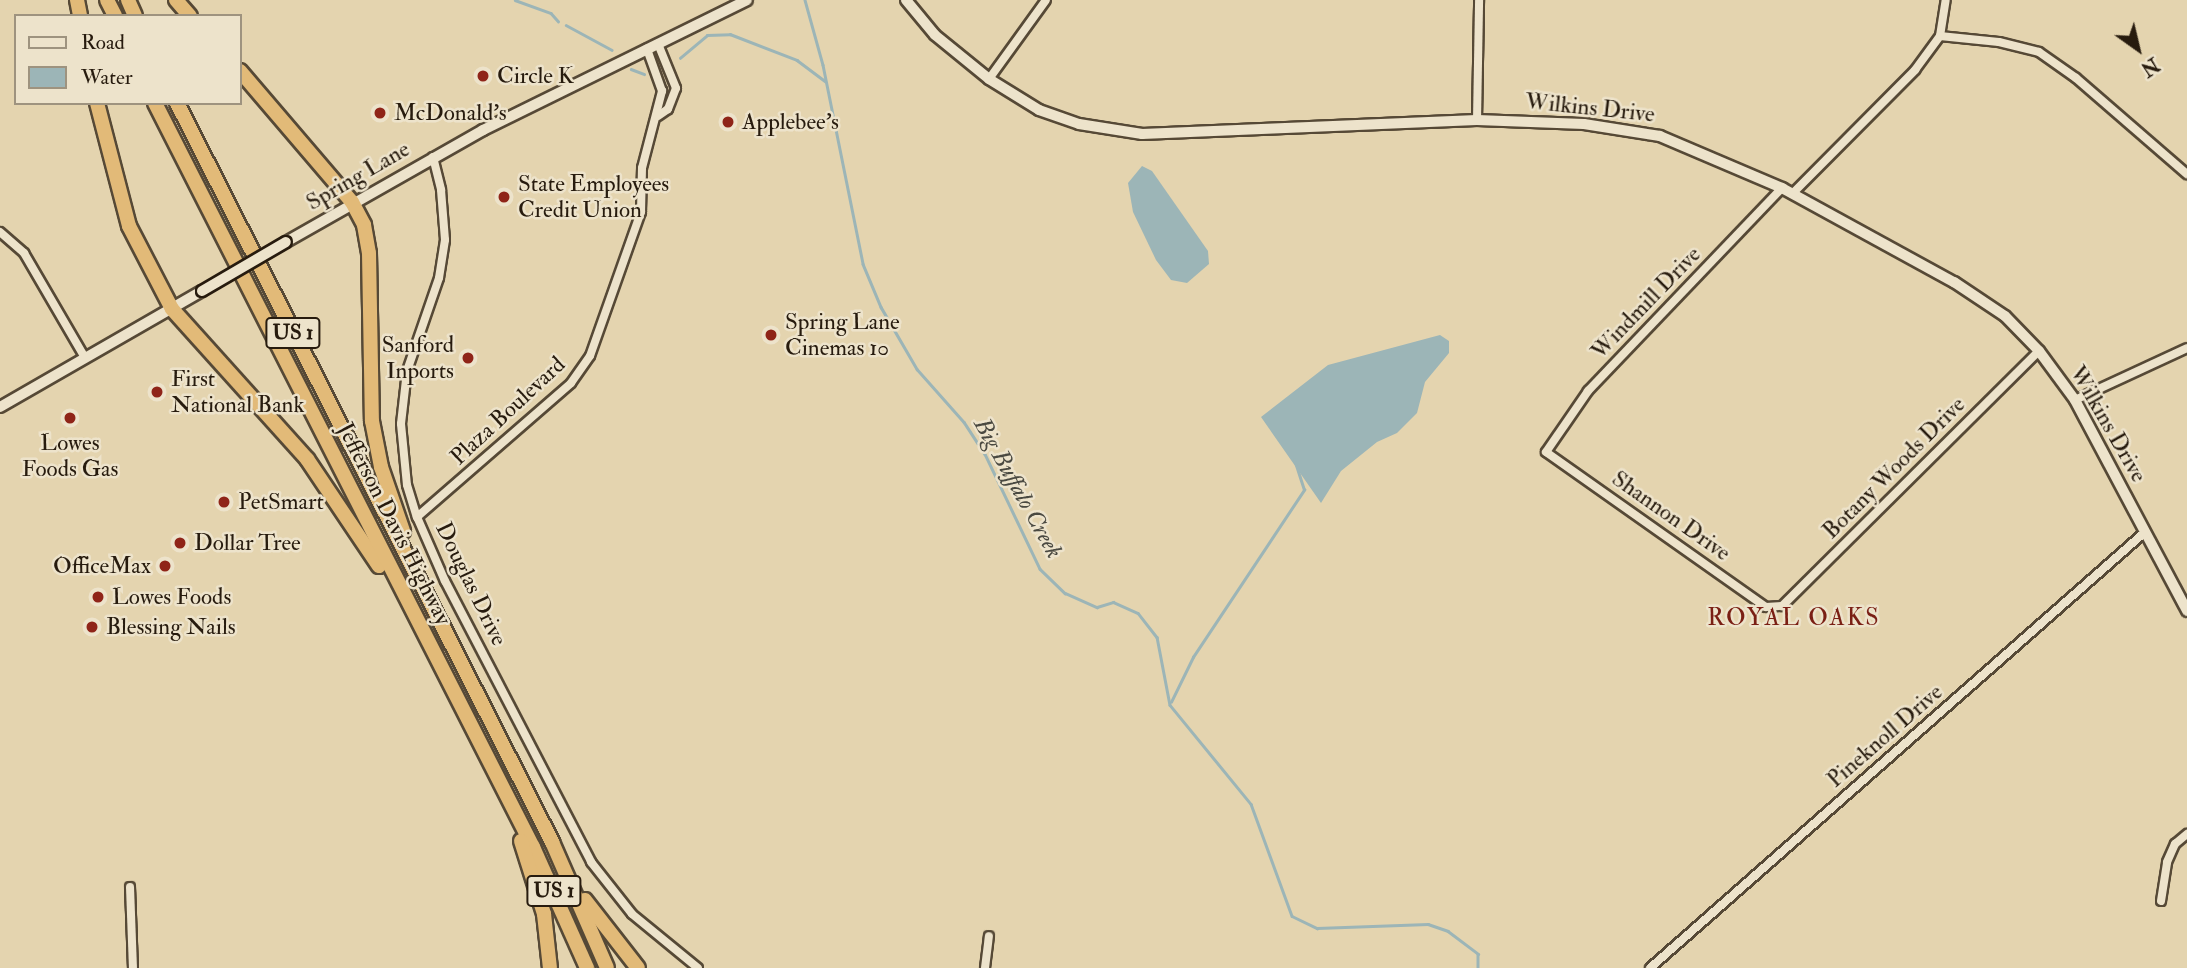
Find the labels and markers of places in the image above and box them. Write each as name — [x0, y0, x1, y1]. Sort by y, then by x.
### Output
place label: Circle K — [497, 62, 574, 90]
marker: Circle K — [475, 68, 491, 84]
place label: McDonald's — [394, 99, 507, 127]
marker: McDonald's — [372, 105, 388, 121]
place label: Applebee's — [742, 108, 839, 136]
marker: Applebee's — [720, 114, 736, 130]
place label: State Employees Credit Union — [518, 170, 669, 224]
marker: State Employees Credit Union — [496, 189, 512, 205]
place label: Spring Lane Cinemas 10 — [785, 308, 900, 362]
marker: Spring Lane Cinemas 10 — [763, 327, 779, 343]
place label: Sanford Inports — [382, 331, 454, 385]
marker: Sanford Inports — [460, 350, 476, 366]
place label: First National Bank — [171, 365, 304, 419]
marker: First National Bank — [149, 384, 165, 400]
marker: Lowes Foods Gas — [62, 410, 78, 426]
place label: Lowes Foods Gas — [22, 429, 118, 483]
place label: PetSmart — [238, 488, 324, 516]
marker: PetSmart — [216, 494, 232, 510]
place label: Dollar Tree — [194, 529, 301, 557]
marker: Dollar Tree — [172, 535, 188, 551]
place label: OfficeMax — [53, 552, 151, 580]
marker: OfficeMax — [157, 558, 173, 574]
place label: Lowes Foods — [112, 583, 231, 611]
marker: Lowes Foods — [90, 589, 106, 605]
place label: Blessing Nails — [106, 613, 236, 641]
marker: Blessing Nails — [84, 619, 100, 635]

